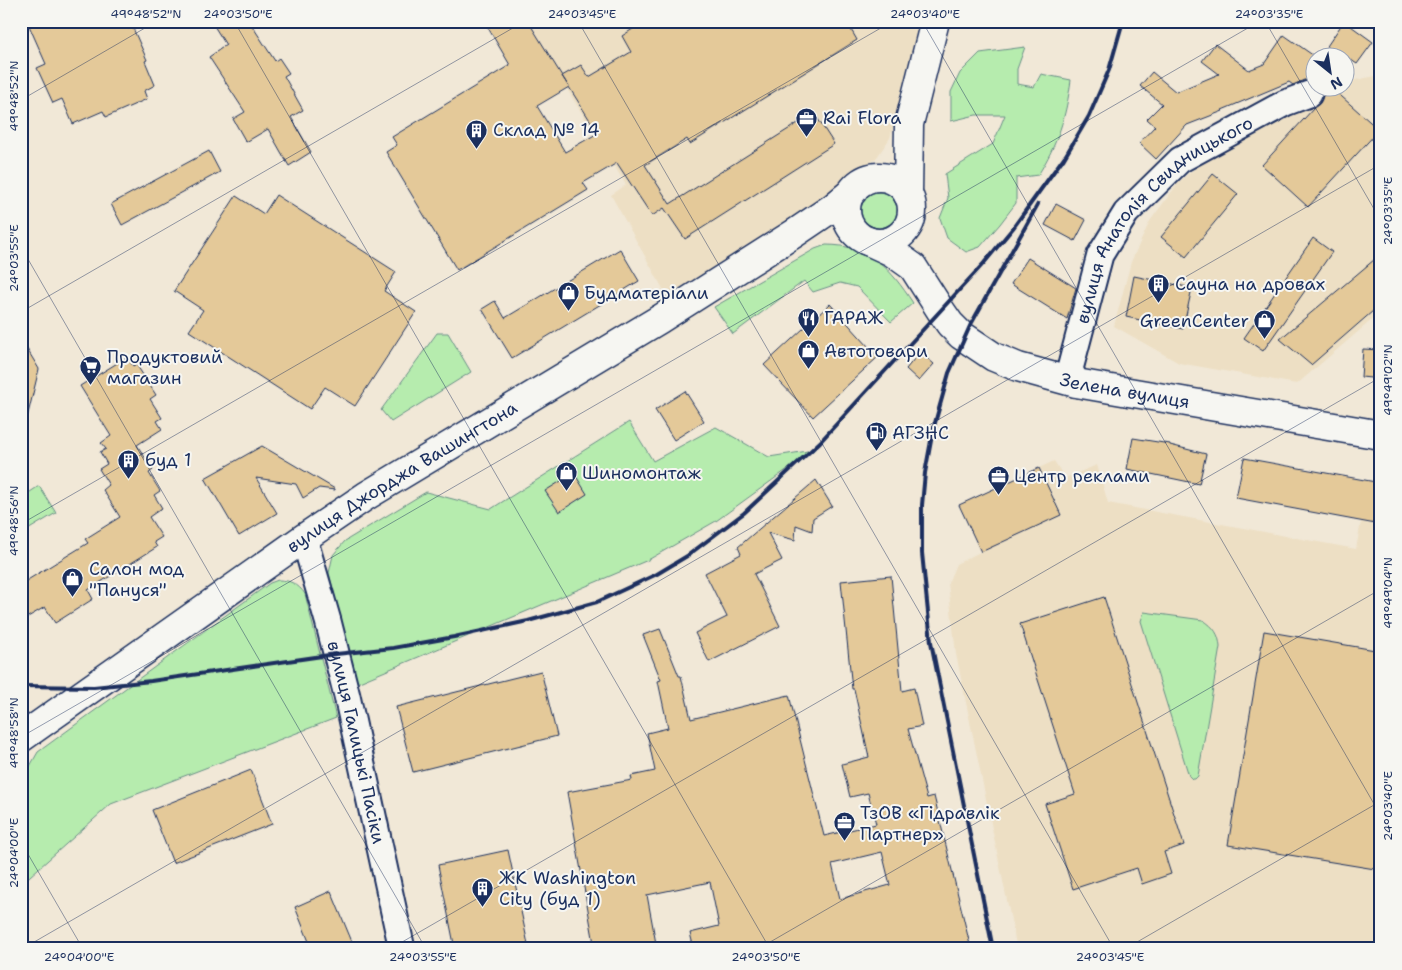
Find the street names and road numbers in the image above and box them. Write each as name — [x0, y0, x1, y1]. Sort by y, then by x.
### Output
street label: вулиця Анатолія Свидницького — [1070, 111, 1257, 326]
street label: Зелена вулиця — [1057, 367, 1192, 414]
street label: вулиця Джорджа Вашингтона — [282, 396, 522, 559]
street label: вулиця Галицькі Пасіки — [322, 638, 391, 846]

